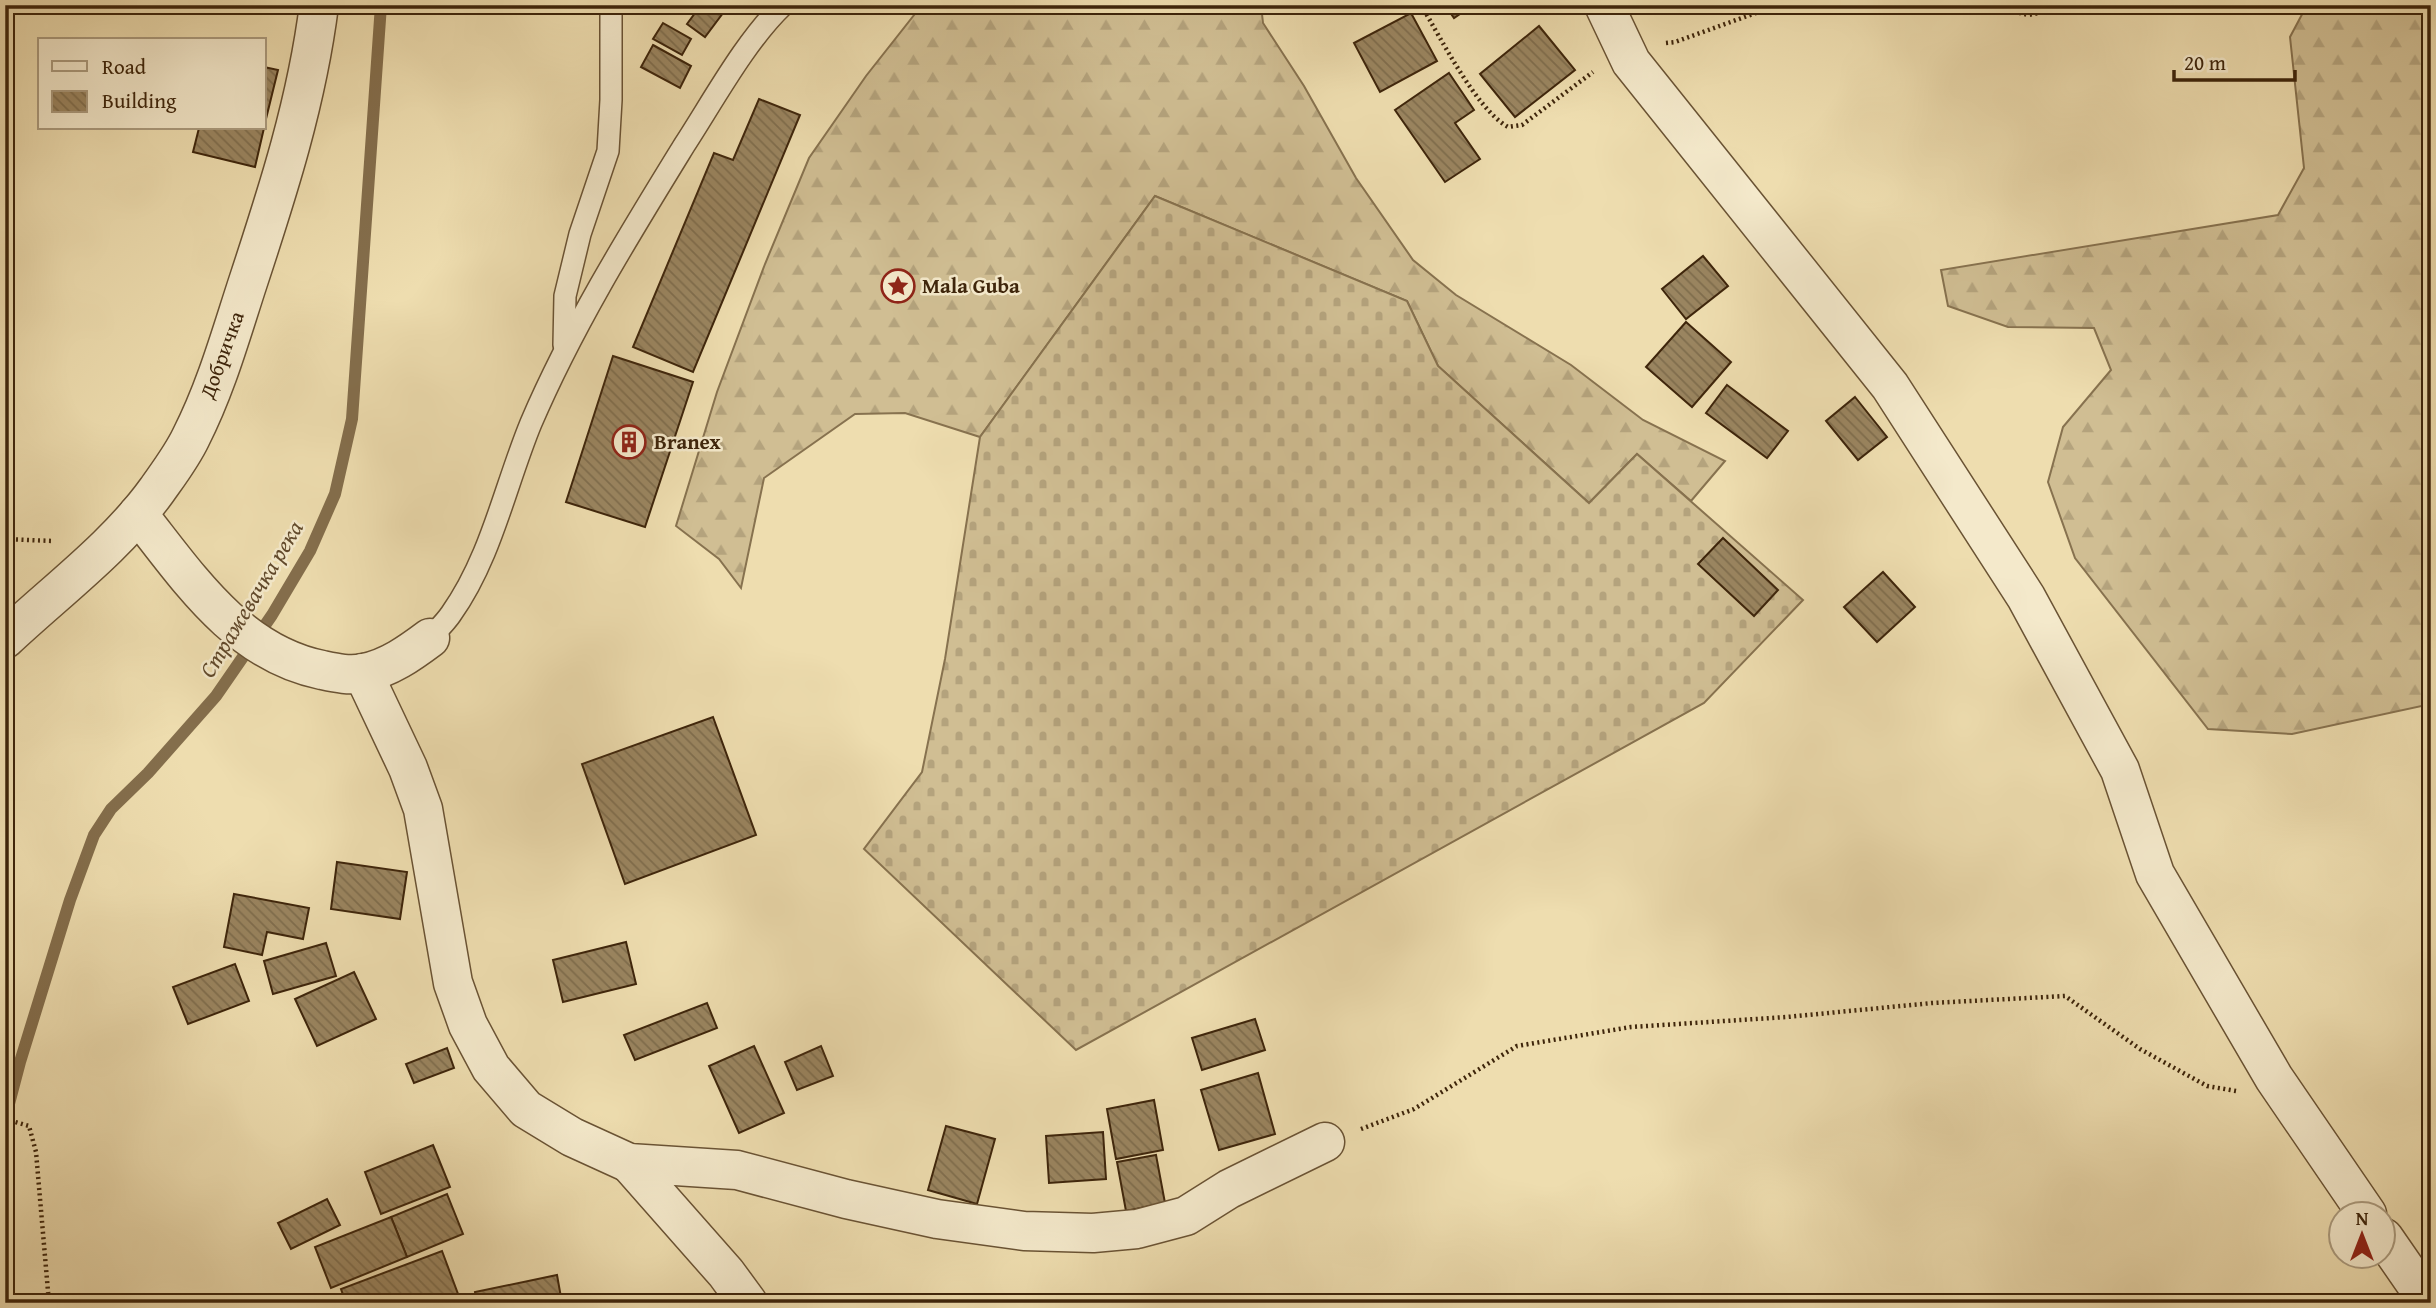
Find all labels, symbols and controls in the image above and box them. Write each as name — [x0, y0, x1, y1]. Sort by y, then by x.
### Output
legend — [38, 38, 266, 130]
scale bar — [2174, 38, 2294, 82]
text: 20 m — [2184, 47, 2226, 78]
text: Road — [102, 51, 147, 82]
text: Building — [102, 85, 177, 116]
place icon: Mala Guba — [879, 267, 917, 305]
place label: Mala Guba — [922, 270, 1020, 301]
street label: Добричка — [191, 307, 252, 404]
building icon: Branex — [610, 423, 648, 461]
place label: Branex — [654, 426, 721, 457]
water label: Стражевачка река — [191, 514, 311, 683]
north arrow — [2328, 1200, 2398, 1270]
text: N — [2356, 1204, 2369, 1232]

